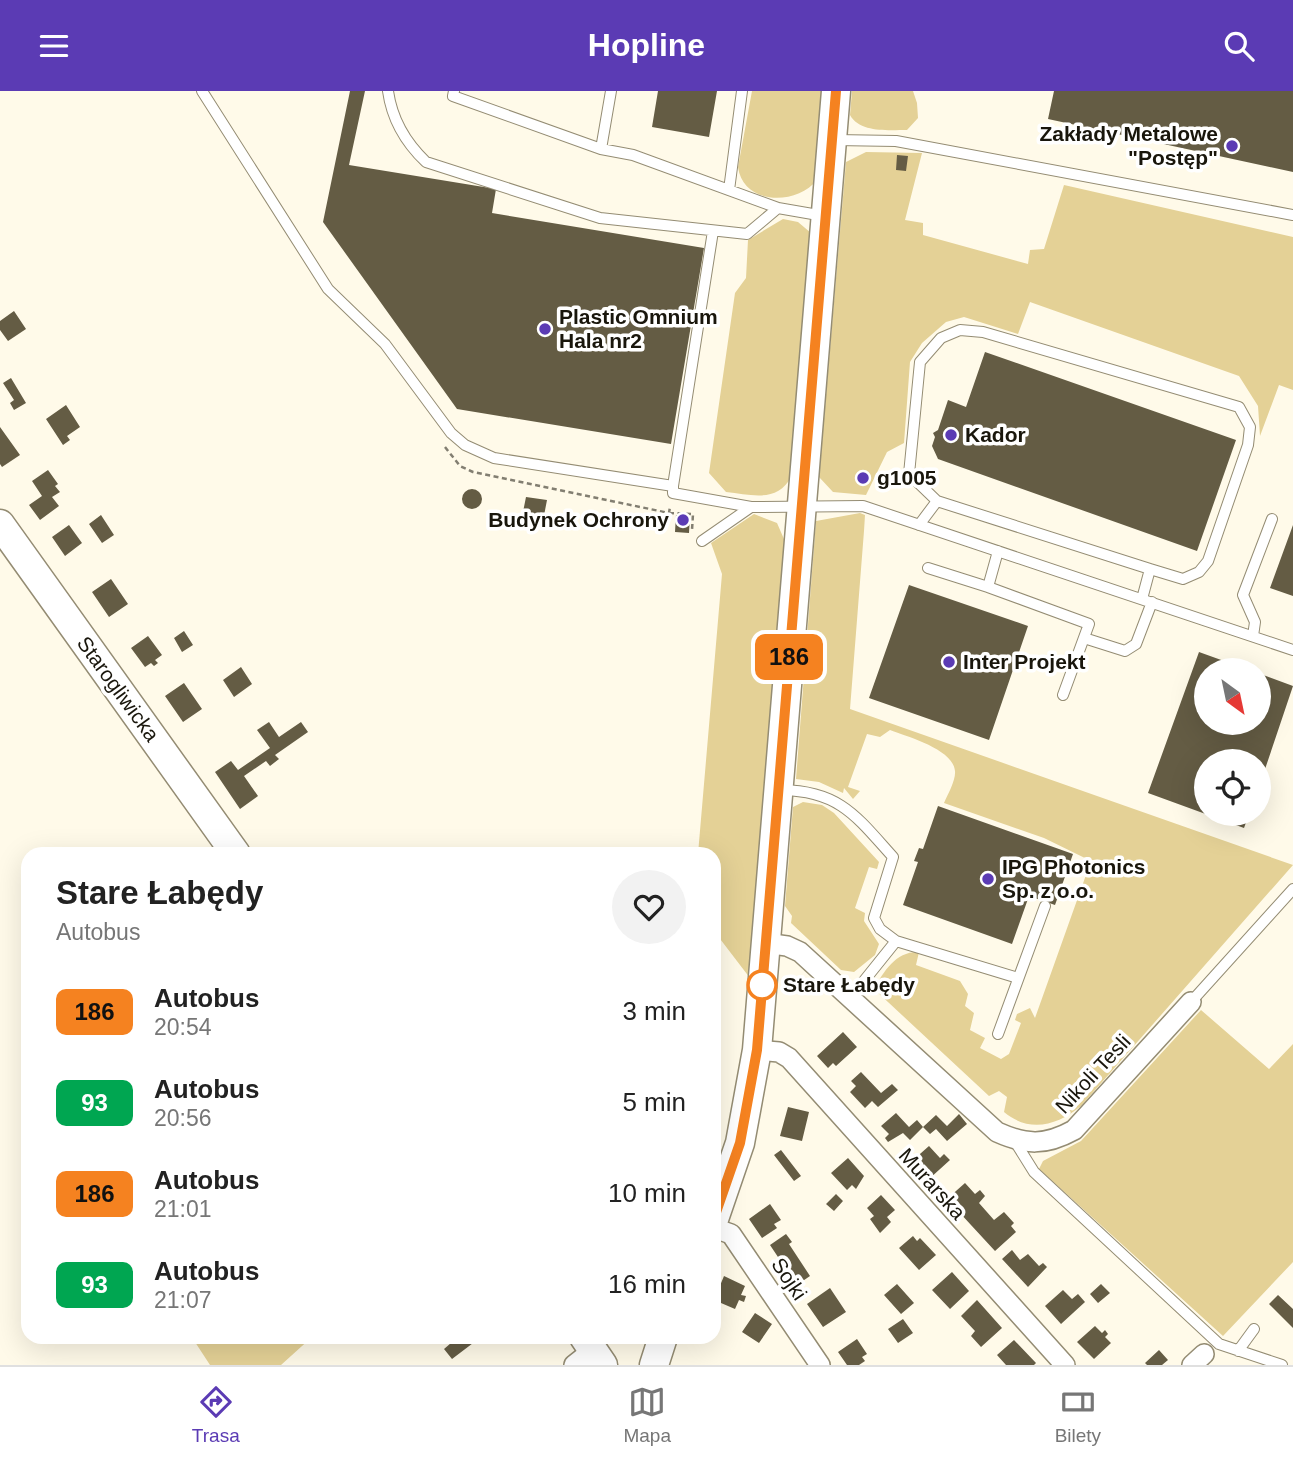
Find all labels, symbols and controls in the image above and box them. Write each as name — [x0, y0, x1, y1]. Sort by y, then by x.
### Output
icon: menu — [35, 27, 73, 65]
text: Hopline — [588, 27, 705, 63]
icon: search — [1220, 27, 1258, 65]
place label: Zakłady Metalowe "Postęp" — [1039, 122, 1218, 169]
marker: Zakłady Metalowe "Postęp" — [1224, 138, 1240, 154]
place label: Plastic Omnium Hala nr2 — [559, 305, 718, 352]
marker: Plastic Omnium Hala nr2 — [537, 321, 553, 337]
place label: Kador — [965, 423, 1026, 446]
marker: Kador — [943, 427, 959, 443]
place label: g1005 — [877, 466, 937, 489]
marker: g1005 — [855, 470, 871, 486]
place label: Budynek Ochrony — [488, 508, 669, 531]
marker: Budynek Ochrony — [675, 512, 691, 528]
street label: Starogliwicka — [73, 632, 164, 746]
line badge: 186 — [749, 634, 829, 680]
text: 186 — [769, 643, 809, 670]
place label: Inter Projekt — [963, 650, 1086, 673]
marker: Inter Projekt — [941, 654, 957, 670]
north arrow — [1194, 658, 1270, 735]
map controls — [1194, 658, 1271, 826]
button: locate — [1194, 749, 1271, 826]
place label: IPG Photonics Sp. z o.o. — [1002, 855, 1146, 902]
button: heart — [612, 870, 686, 944]
marker: IPG Photonics Sp. z o.o. — [980, 871, 996, 887]
text: Stare Łabędy — [56, 874, 263, 911]
text: Autobus — [56, 919, 140, 945]
marker: Stare Łabędy — [747, 970, 777, 1000]
place label: Stare Łabędy — [783, 973, 915, 996]
text: Autobus — [154, 983, 259, 1013]
text: 3 min — [622, 996, 686, 1026]
text: 186 — [74, 998, 115, 1025]
text: 20:54 — [154, 1014, 212, 1040]
street label: Nikoli Tesli — [1051, 1030, 1135, 1118]
text: Autobus — [154, 1074, 259, 1104]
text: 5 min — [622, 1087, 686, 1117]
text: 93 — [81, 1089, 108, 1116]
text: 20:56 — [154, 1105, 212, 1131]
street label: Murarska — [895, 1143, 970, 1224]
text: Autobus — [154, 1165, 259, 1195]
text: 10 min — [608, 1178, 686, 1208]
text: 186 — [74, 1180, 115, 1207]
text: 21:01 — [154, 1196, 212, 1222]
street label: Sojki — [767, 1253, 812, 1304]
text: Autobus — [154, 1256, 259, 1286]
text: 16 min — [608, 1269, 686, 1299]
text: 93 — [81, 1271, 108, 1298]
text: 21:07 — [154, 1287, 212, 1313]
tab: Trasa — [192, 1383, 240, 1447]
tab: Mapa — [623, 1383, 671, 1447]
tab: Bilety — [1055, 1383, 1101, 1447]

